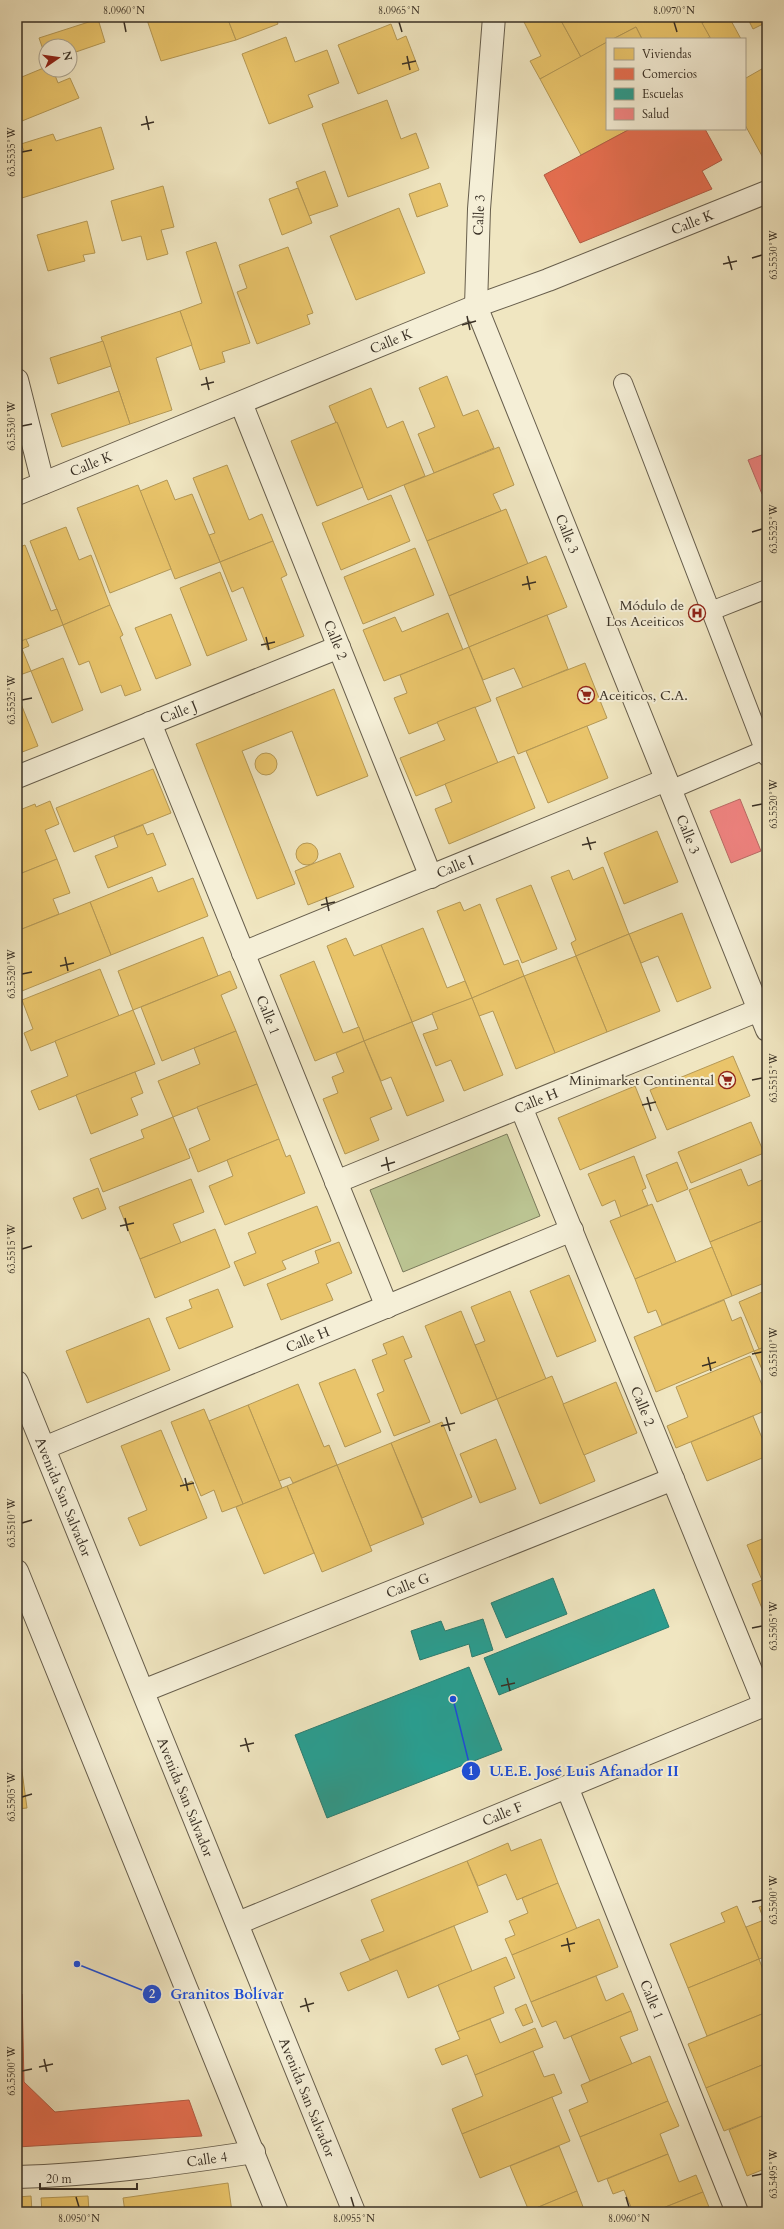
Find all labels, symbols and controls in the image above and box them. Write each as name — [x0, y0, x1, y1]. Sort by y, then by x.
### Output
text: 8.0960°N — [103, 4, 145, 18]
text: 8.0965°N — [378, 4, 420, 18]
text: 8.0970°N — [653, 4, 695, 18]
north arrow — [38, 38, 78, 78]
legend — [606, 38, 746, 130]
text: Viviendas — [642, 46, 692, 62]
text: N — [59, 50, 76, 63]
text: Comercios — [642, 66, 697, 82]
text: Escuelas — [642, 86, 683, 102]
text: Salud — [642, 106, 670, 122]
text: 63.5535°W — [5, 126, 19, 177]
street label: Calle 3 — [468, 194, 490, 236]
street label: Calle K — [668, 205, 717, 239]
text: 63.5530°W — [767, 229, 781, 280]
street label: Calle K — [367, 323, 416, 358]
text: 63.5530°W — [5, 400, 19, 451]
street label: Calle K — [67, 446, 116, 481]
text: 63.5525°W — [767, 503, 781, 554]
street label: Calle 3 — [551, 511, 584, 556]
place label: Módulo de Los Aceiticos — [606, 596, 684, 631]
hospital icon: Módulo de Los Aceiticos — [687, 603, 707, 623]
street label: Calle 2 — [319, 617, 352, 662]
text: 63.5525°W — [5, 674, 19, 725]
supermarket icon: Aceiticos, C.A. — [576, 685, 596, 705]
place label: Aceiticos, C.A. — [599, 686, 688, 705]
street label: Calle J — [157, 696, 200, 728]
text: 63.5520°W — [767, 778, 781, 829]
street label: Calle 3 — [672, 812, 705, 857]
street label: Calle I — [433, 850, 477, 882]
text: 63.5520°W — [5, 948, 19, 999]
street label: Calle 1 — [252, 992, 285, 1038]
text: 63.5515°W — [767, 1052, 781, 1103]
supermarket icon: Minimarket Continental — [717, 1070, 737, 1090]
place label: Minimarket Continental — [569, 1071, 714, 1090]
street label: Calle H — [511, 1083, 561, 1118]
text: 63.5515°W — [5, 1223, 19, 1274]
street label: Calle H — [283, 1322, 332, 1357]
text: 63.5510°W — [767, 1326, 781, 1377]
street label: Calle 2 — [626, 1383, 660, 1429]
street label: Avenida San Salvador — [31, 1434, 97, 1560]
text: 63.5510°W — [5, 1497, 19, 1548]
street label: Calle G — [383, 1568, 432, 1602]
text: 63.5505°W — [767, 1600, 781, 1651]
street label: Avenida San Salvador — [153, 1735, 219, 1860]
callout: U.E.E. José Luis Afanador II — [461, 1758, 686, 1785]
text: U.E.E. José Luis Afanador II — [489, 1761, 679, 1781]
text: 1 — [468, 1763, 474, 1779]
text: 63.5505°W — [5, 1771, 19, 1822]
street label: Calle F — [479, 1797, 525, 1830]
text: 63.5500°W — [767, 1874, 781, 1925]
street label: Calle 1 — [636, 1977, 669, 2022]
callout: Granitos Bolívar — [142, 1980, 291, 2007]
text: Granitos Bolívar — [170, 1984, 285, 2004]
text: 2 — [149, 1986, 155, 2002]
street label: Avenida San Salvador — [275, 2035, 341, 2161]
text: 63.5500°W — [5, 2045, 19, 2096]
street label: Calle 4 — [185, 2147, 229, 2171]
text: 63.5495°W — [767, 2148, 781, 2199]
scale bar — [40, 2165, 137, 2191]
text: 20 m — [46, 2171, 73, 2187]
text: 8.0950°N — [58, 2212, 100, 2226]
text: 8.0955°N — [333, 2212, 375, 2226]
text: 8.0960°N — [608, 2212, 650, 2226]

